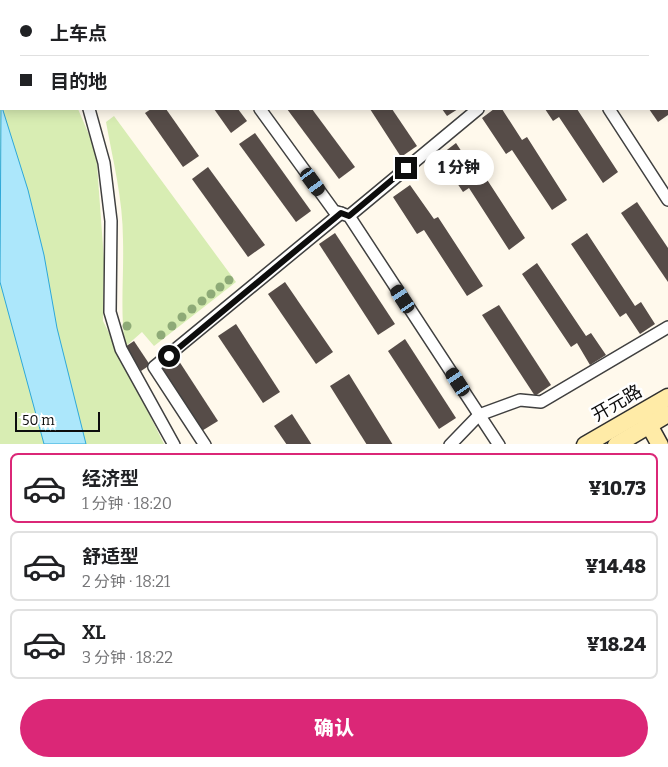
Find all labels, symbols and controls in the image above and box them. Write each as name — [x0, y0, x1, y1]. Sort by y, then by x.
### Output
text: 上车点 — [50, 22, 107, 45]
text: 目的地 — [50, 70, 107, 93]
callout: 1 分钟 — [424, 150, 494, 186]
route end — [395, 157, 417, 179]
text: 1 分钟 — [438, 158, 480, 177]
car — [298, 165, 327, 199]
car — [388, 282, 417, 316]
route start — [158, 345, 180, 367]
car — [443, 365, 472, 399]
street label: 开元路 — [588, 380, 646, 426]
scale bar — [15, 410, 100, 433]
text: 50 m — [22, 412, 55, 429]
icon: car — [22, 466, 67, 511]
text: 经济型 — [82, 467, 139, 490]
text: ¥10.73 — [589, 477, 646, 500]
text: 1 分钟 · 18:20 — [82, 494, 172, 513]
icon: car — [22, 544, 67, 589]
text: 舒适型 — [82, 545, 139, 568]
text: ¥14.48 — [585, 555, 646, 578]
text: 2 分钟 · 18:21 — [82, 572, 170, 591]
text: XL — [82, 621, 106, 644]
icon: car — [22, 622, 67, 667]
text: ¥18.24 — [586, 633, 646, 656]
text: 3 分钟 · 18:22 — [82, 648, 173, 667]
button: 确认 — [20, 699, 648, 757]

